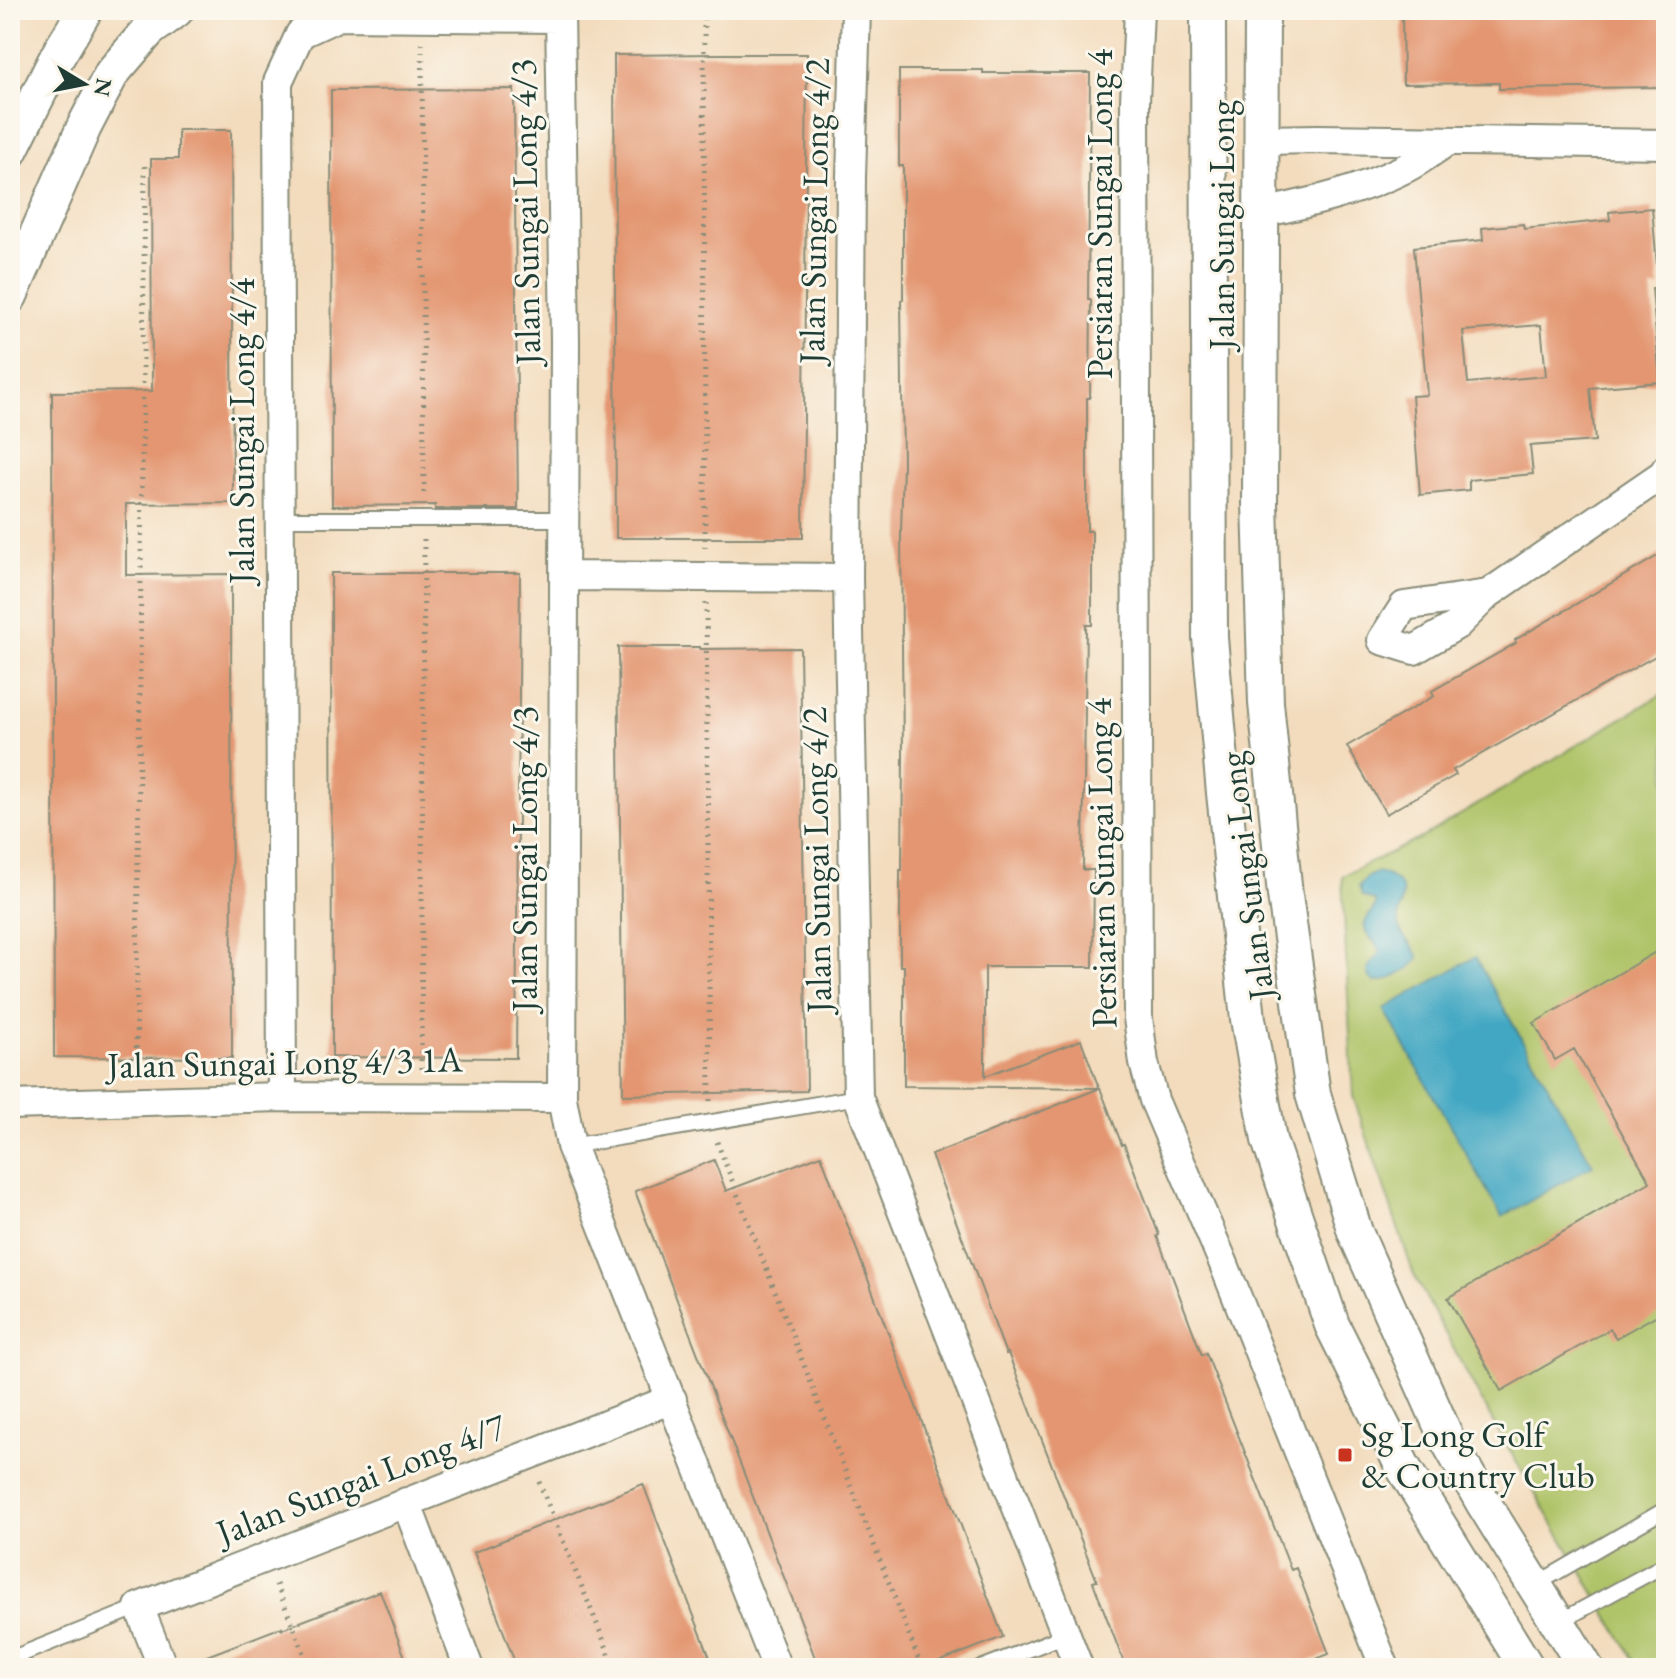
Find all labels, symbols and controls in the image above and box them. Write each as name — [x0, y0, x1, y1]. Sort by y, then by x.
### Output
north arrow — [44, 44, 124, 124]
street label: Persiaran Sungai Long 4 — [1076, 48, 1123, 379]
street label: Jalan Sungai Long 4/2 — [788, 58, 840, 367]
street label: Jalan Sungai Long 4/3 — [499, 59, 551, 368]
text: N — [87, 76, 119, 99]
street label: Jalan Sungai Long — [1198, 100, 1245, 353]
street label: Jalan Sungai Long 4/4 — [218, 277, 265, 587]
street label: Persiaran Sungai Long 4 — [1075, 697, 1127, 1029]
street label: Jalan Sungai Long 4/3 — [501, 706, 548, 1015]
street label: Jalan Sungai Long 4/2 — [790, 707, 842, 1016]
street label: Jalan Sungai Long — [1207, 749, 1285, 1006]
street label: Jalan Sungai Long 4/3 1A — [104, 1035, 464, 1089]
street label: Jalan Sungai Long 4/7 — [207, 1402, 513, 1557]
place label: Sg Long Golf & Country Club — [1361, 1411, 1595, 1499]
marker: Sg Long Golf & Country Club — [1336, 1446, 1354, 1464]

